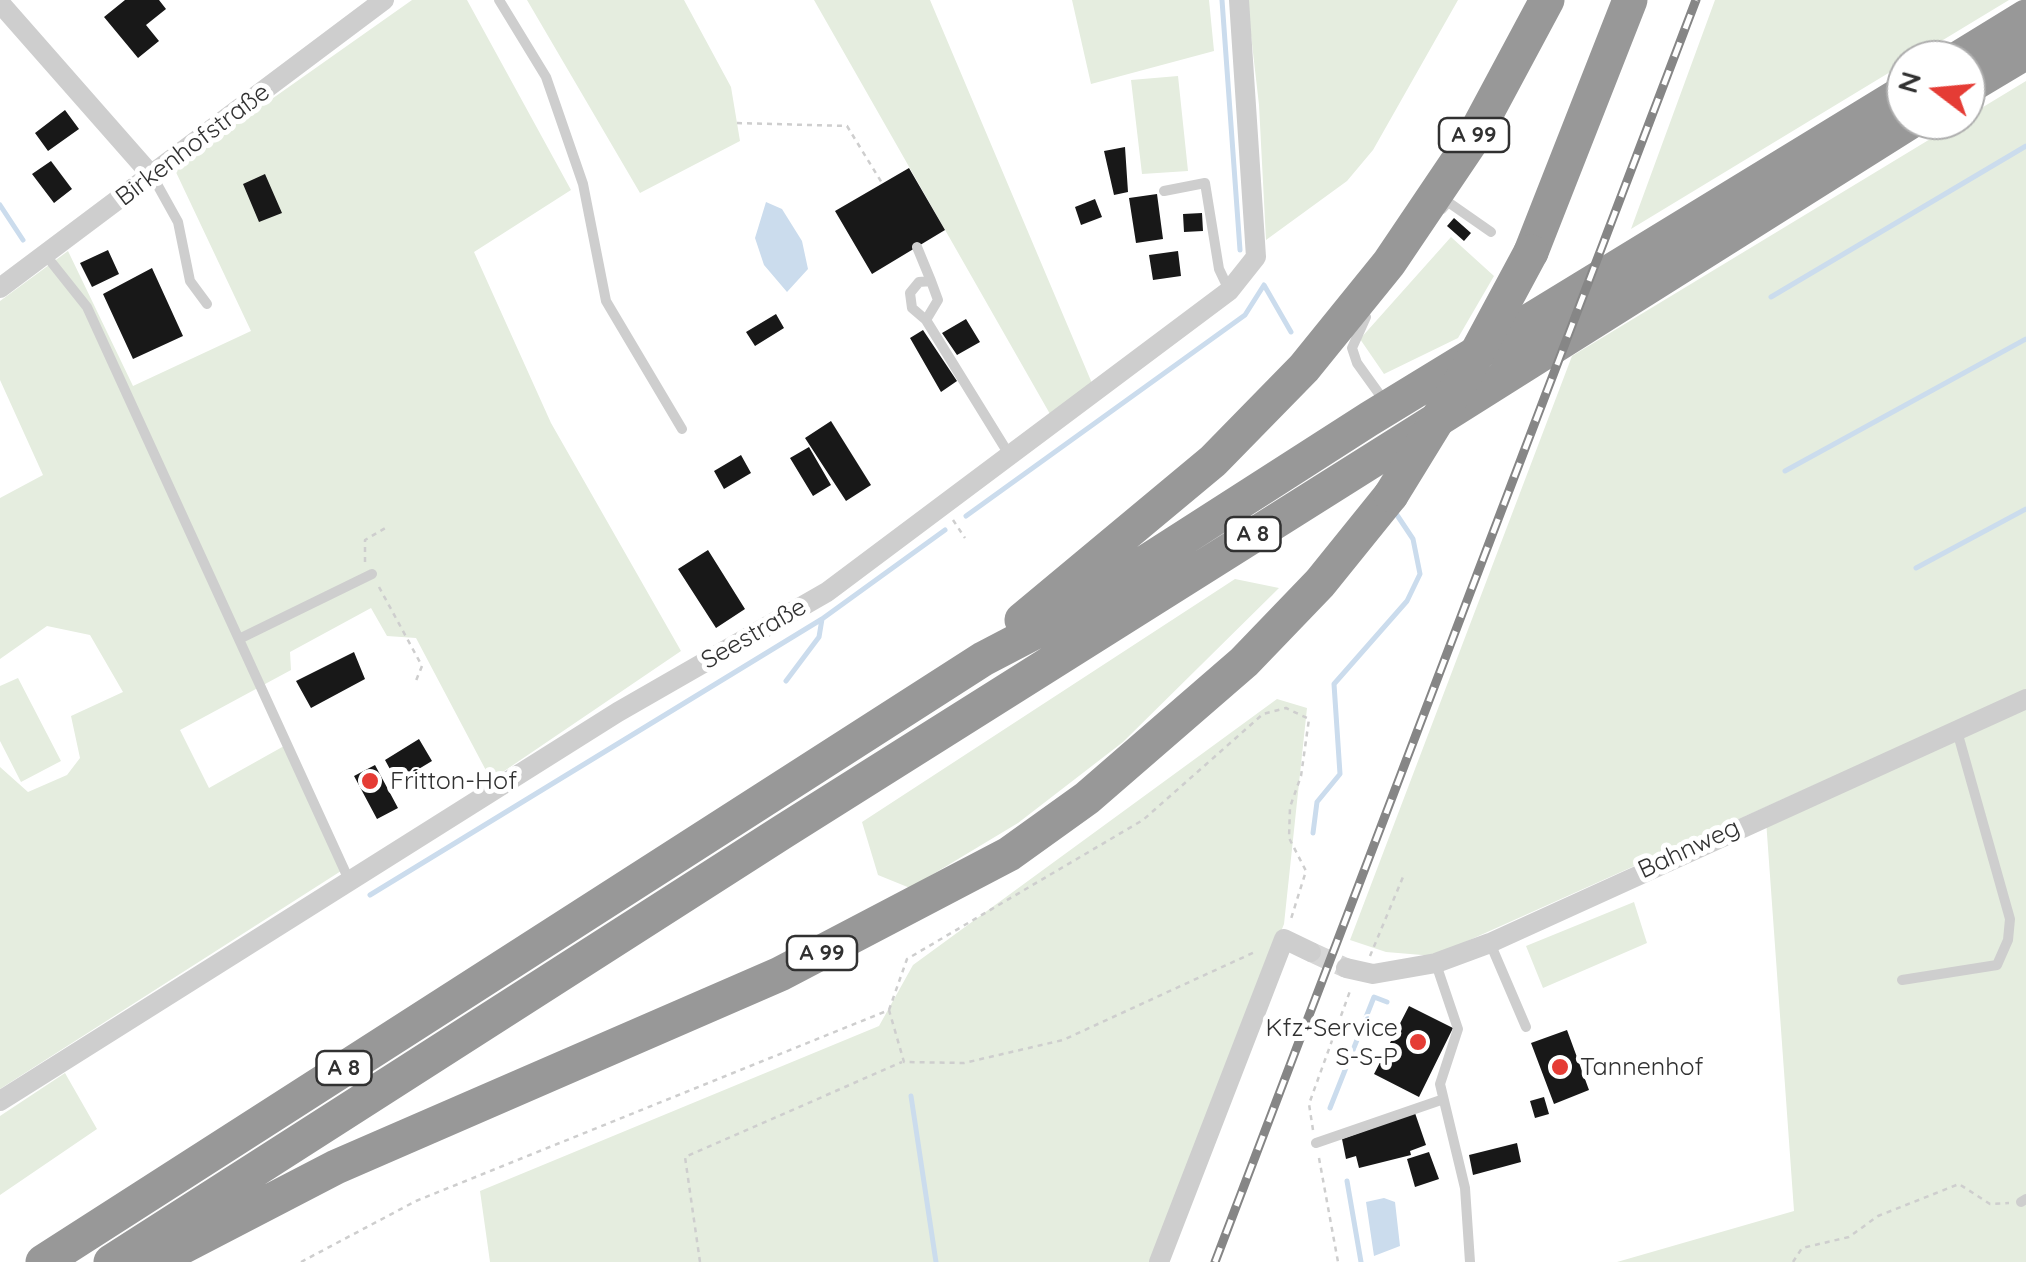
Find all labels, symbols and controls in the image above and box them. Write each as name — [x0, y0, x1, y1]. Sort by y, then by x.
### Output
north arrow — [1886, 40, 1986, 140]
text: N — [1889, 67, 1928, 97]
street label: Birkenhofstraße — [110, 77, 276, 213]
road number: A 99 — [1439, 118, 1509, 152]
road number: A 8 — [1226, 517, 1280, 551]
street label: Seestraße — [696, 592, 812, 676]
place label: Fritton-Hof — [390, 766, 517, 796]
marker: Fritton-Hof — [359, 770, 381, 792]
street label: Bahnweg — [1634, 812, 1744, 886]
road number: A 99 — [787, 936, 857, 970]
place label: Kfz-Service S-S-P — [1266, 1013, 1398, 1072]
marker: Kfz-Service S-S-P — [1407, 1031, 1429, 1053]
road number: A 8 — [316, 1051, 372, 1085]
place label: Tannenhof — [1580, 1052, 1704, 1082]
marker: Tannenhof — [1549, 1056, 1571, 1078]

